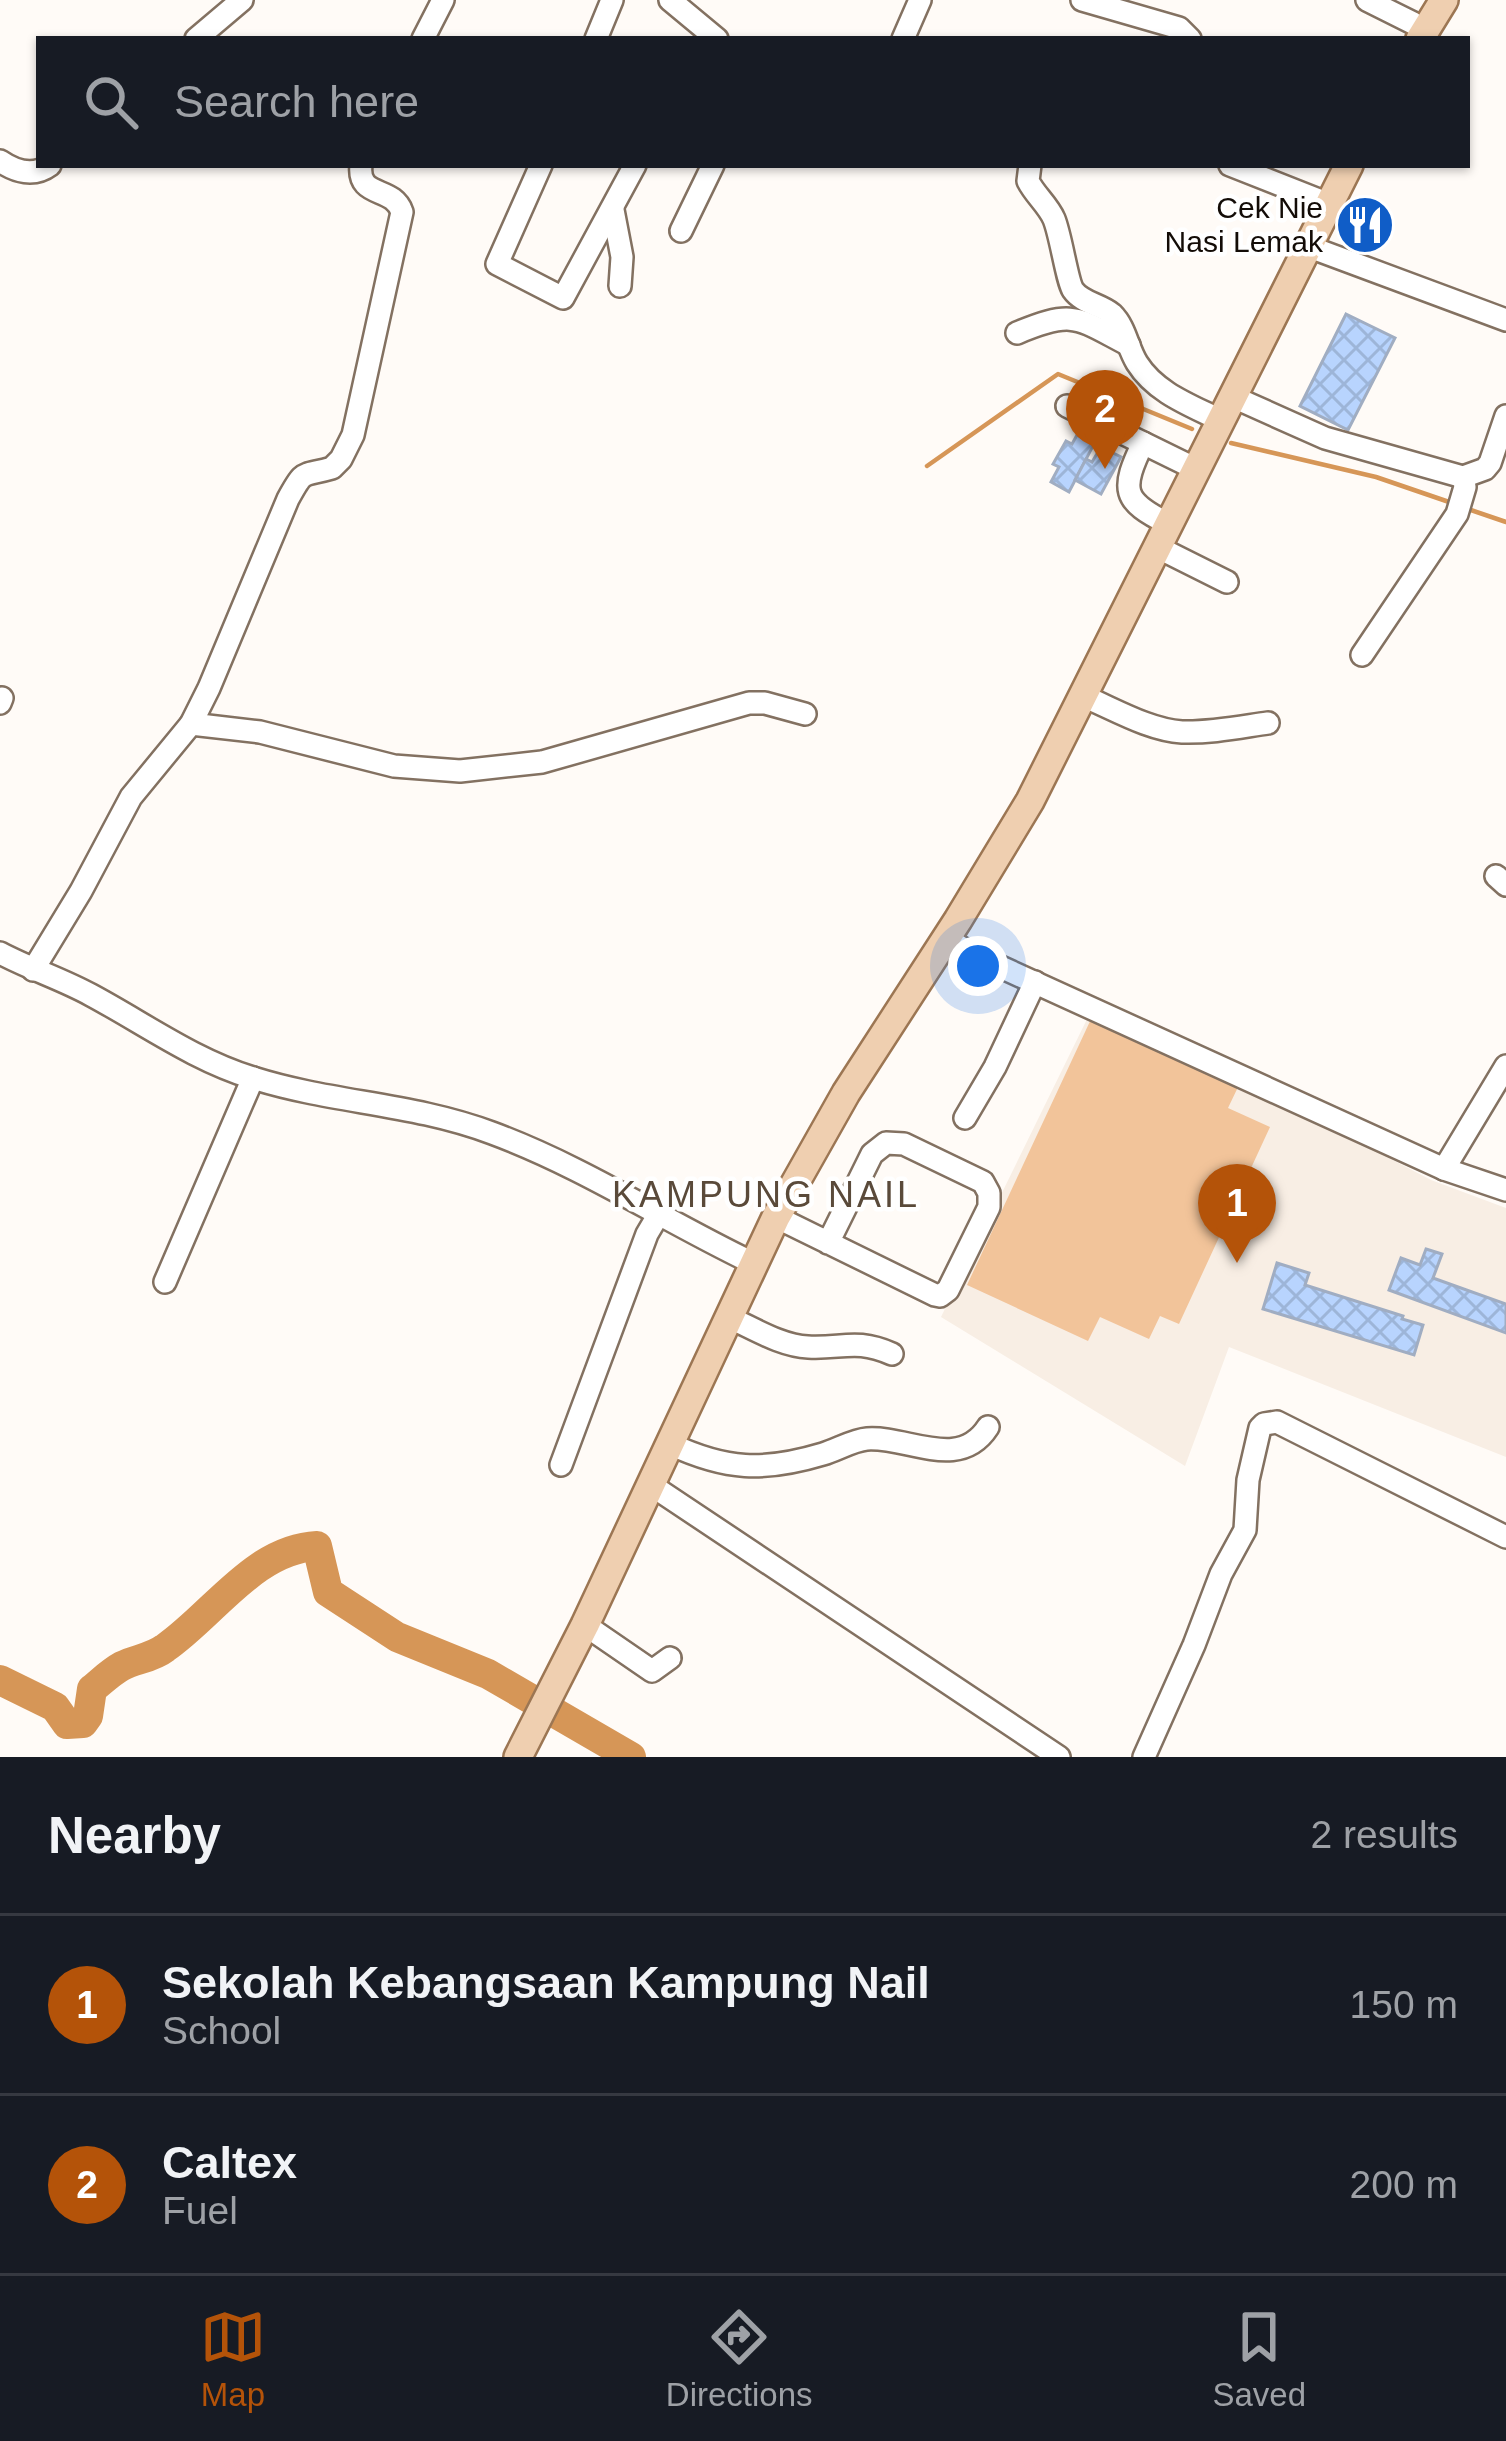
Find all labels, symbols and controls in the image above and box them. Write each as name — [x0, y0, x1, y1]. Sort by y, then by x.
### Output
search box — [36, 36, 1470, 168]
icon: search — [78, 69, 144, 135]
text: Search here — [174, 76, 419, 127]
place label: Cek Nie Nasi Lemak — [1165, 191, 1324, 258]
restaurant icon: Cek Nie Nasi Lemak — [1334, 194, 1396, 256]
pin: 2 — [1066, 370, 1144, 469]
your location — [948, 936, 1008, 996]
pin: 1 — [1198, 1164, 1276, 1263]
district label: KAMPUNG NAIL — [612, 1174, 920, 1215]
text: Nearby — [48, 1807, 221, 1864]
text: 2 results — [1311, 1813, 1458, 1856]
text: Sekolah Kebangsaan Kampung Nail — [162, 1957, 930, 2008]
text: 1 — [76, 1983, 98, 2026]
text: 150 m — [1350, 1983, 1458, 2026]
text: School — [162, 2009, 281, 2052]
text: Caltex — [162, 2137, 297, 2188]
text: 2 — [76, 2163, 98, 2206]
text: 200 m — [1350, 2163, 1458, 2206]
text: Fuel — [162, 2189, 238, 2232]
tab: Map — [200, 2304, 266, 2414]
tab: Directions — [666, 2304, 813, 2414]
tab: Saved — [1212, 2304, 1306, 2414]

